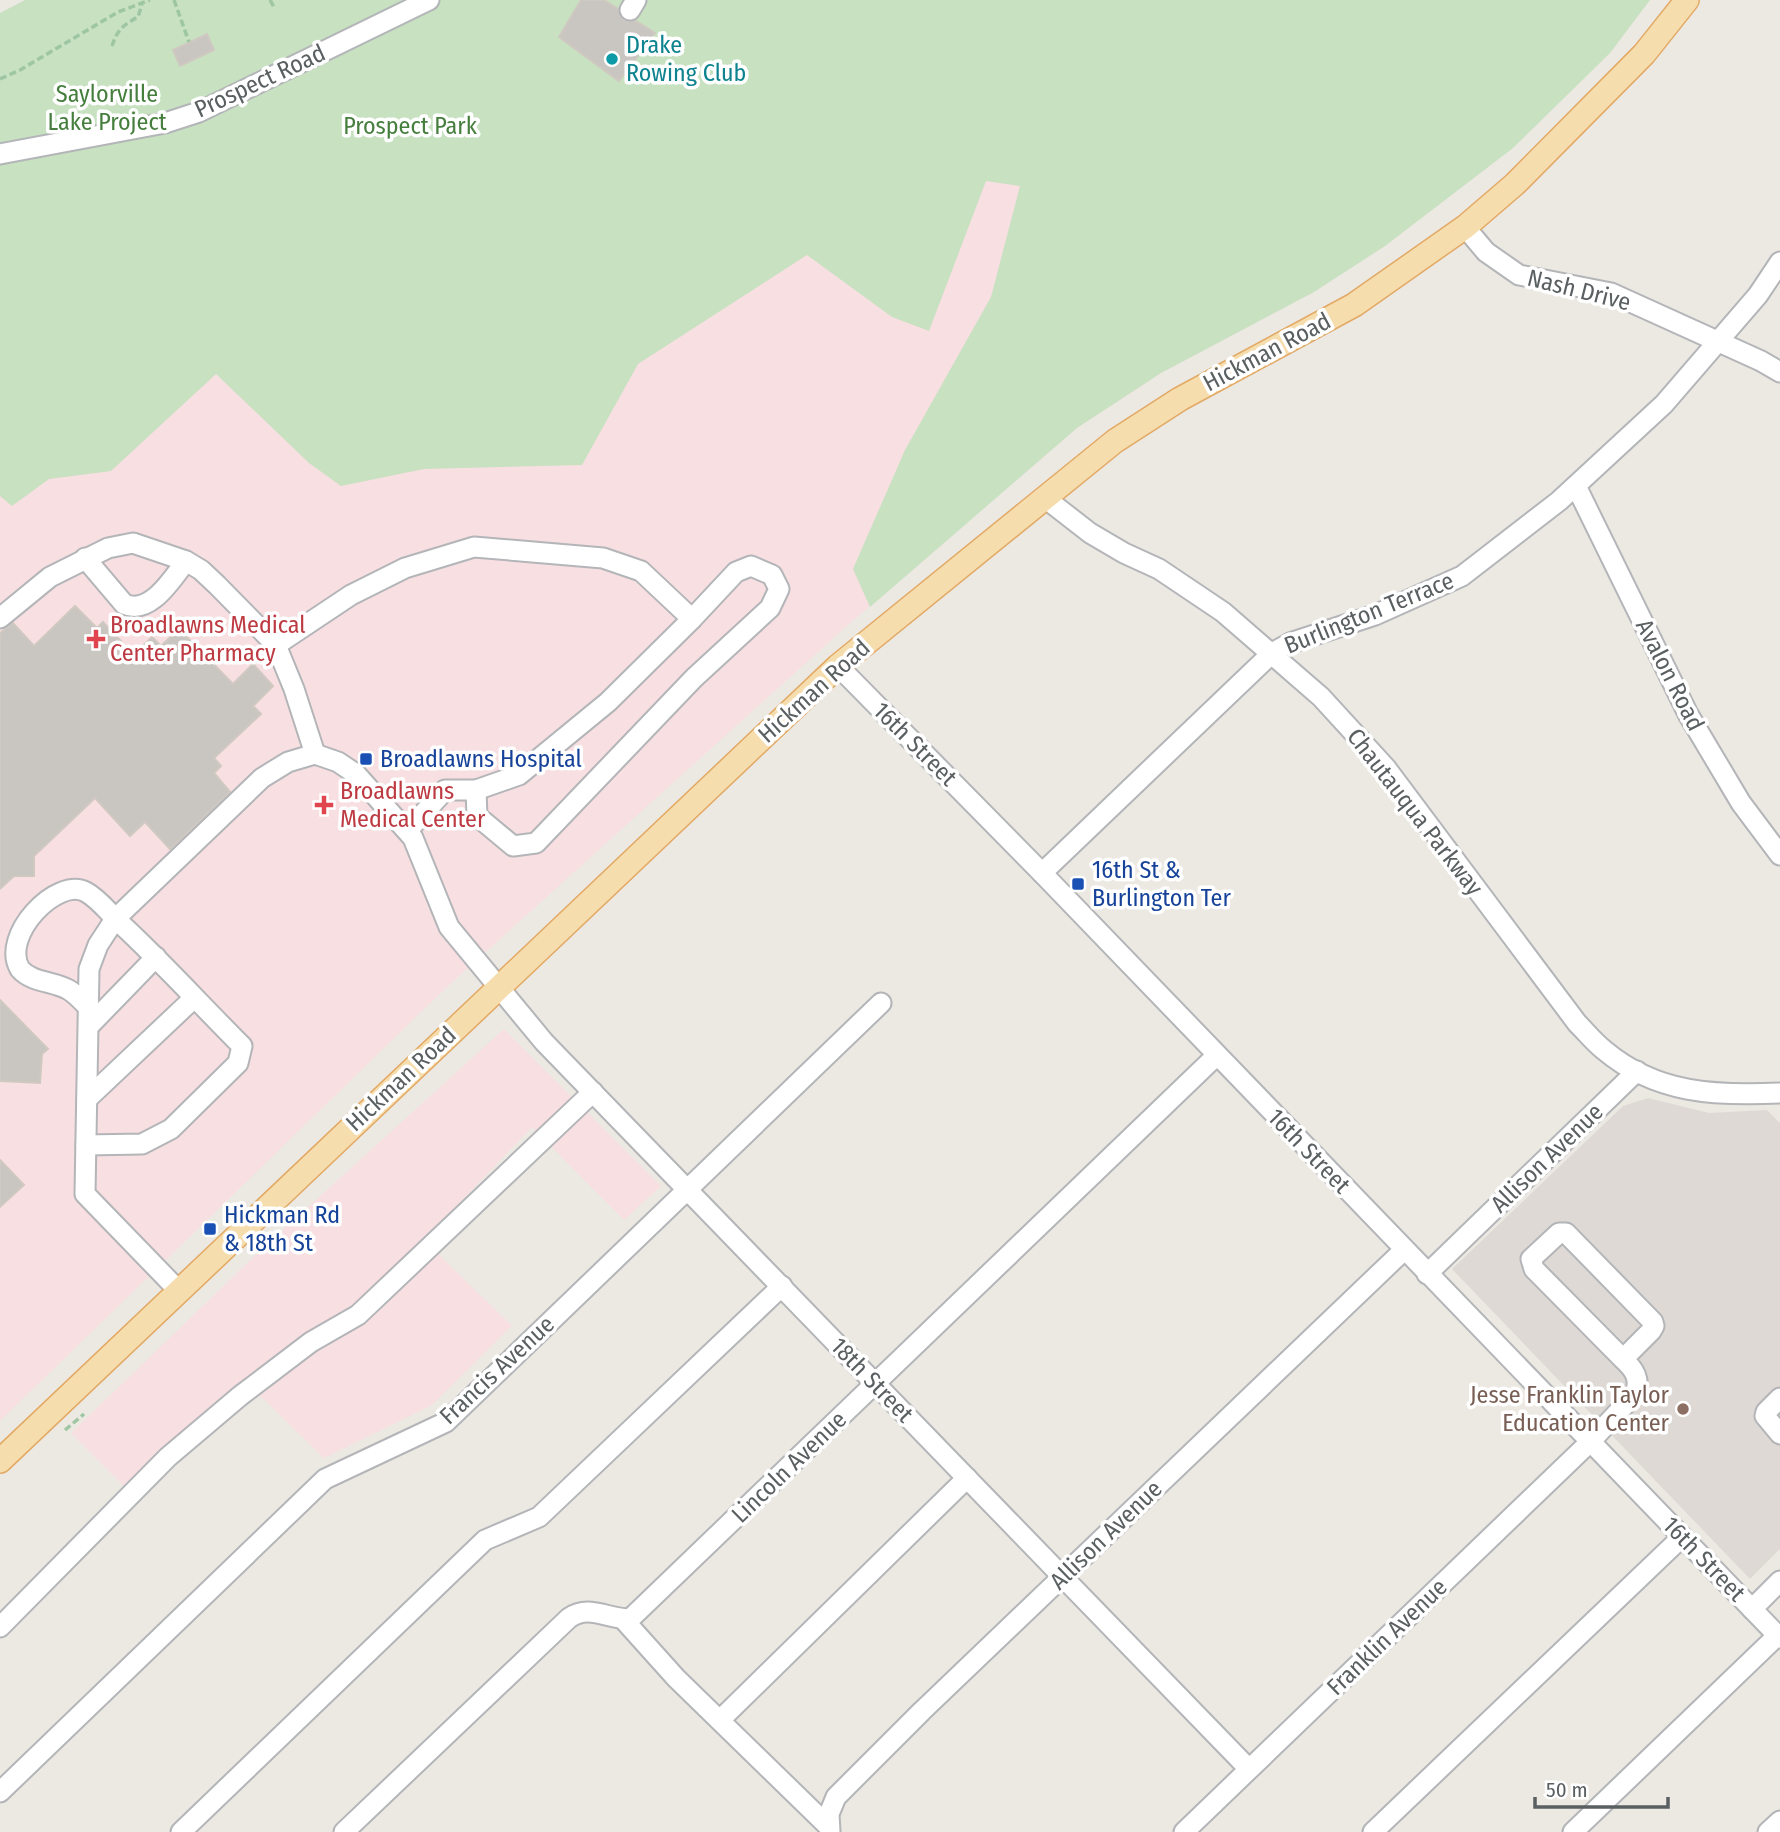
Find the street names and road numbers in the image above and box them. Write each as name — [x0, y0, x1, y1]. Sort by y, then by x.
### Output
street label: Prospect Road — [190, 39, 330, 123]
street label: Nash Drive — [1524, 264, 1634, 316]
street label: Hickman Road — [1198, 307, 1336, 397]
street label: Burlington Terrace — [1280, 566, 1458, 660]
street label: Avalon Road — [1630, 615, 1710, 735]
street label: Hickman Road — [752, 634, 876, 748]
street label: 16th Street — [867, 696, 963, 792]
street label: Chautauqua Parkway — [1341, 723, 1489, 901]
street label: Hickman Road — [340, 1021, 462, 1137]
street label: Allison Avenue — [1485, 1098, 1609, 1218]
street label: 16th Street — [1262, 1103, 1356, 1199]
street label: Francis Avenue — [434, 1310, 560, 1430]
street label: 18th Street — [825, 1332, 919, 1428]
street label: Lincoln Avenue — [726, 1405, 852, 1529]
street label: Allison Avenue — [1044, 1475, 1168, 1595]
street label: 16th Street — [1657, 1511, 1751, 1607]
street label: Franklin Avenue — [1321, 1573, 1453, 1701]

